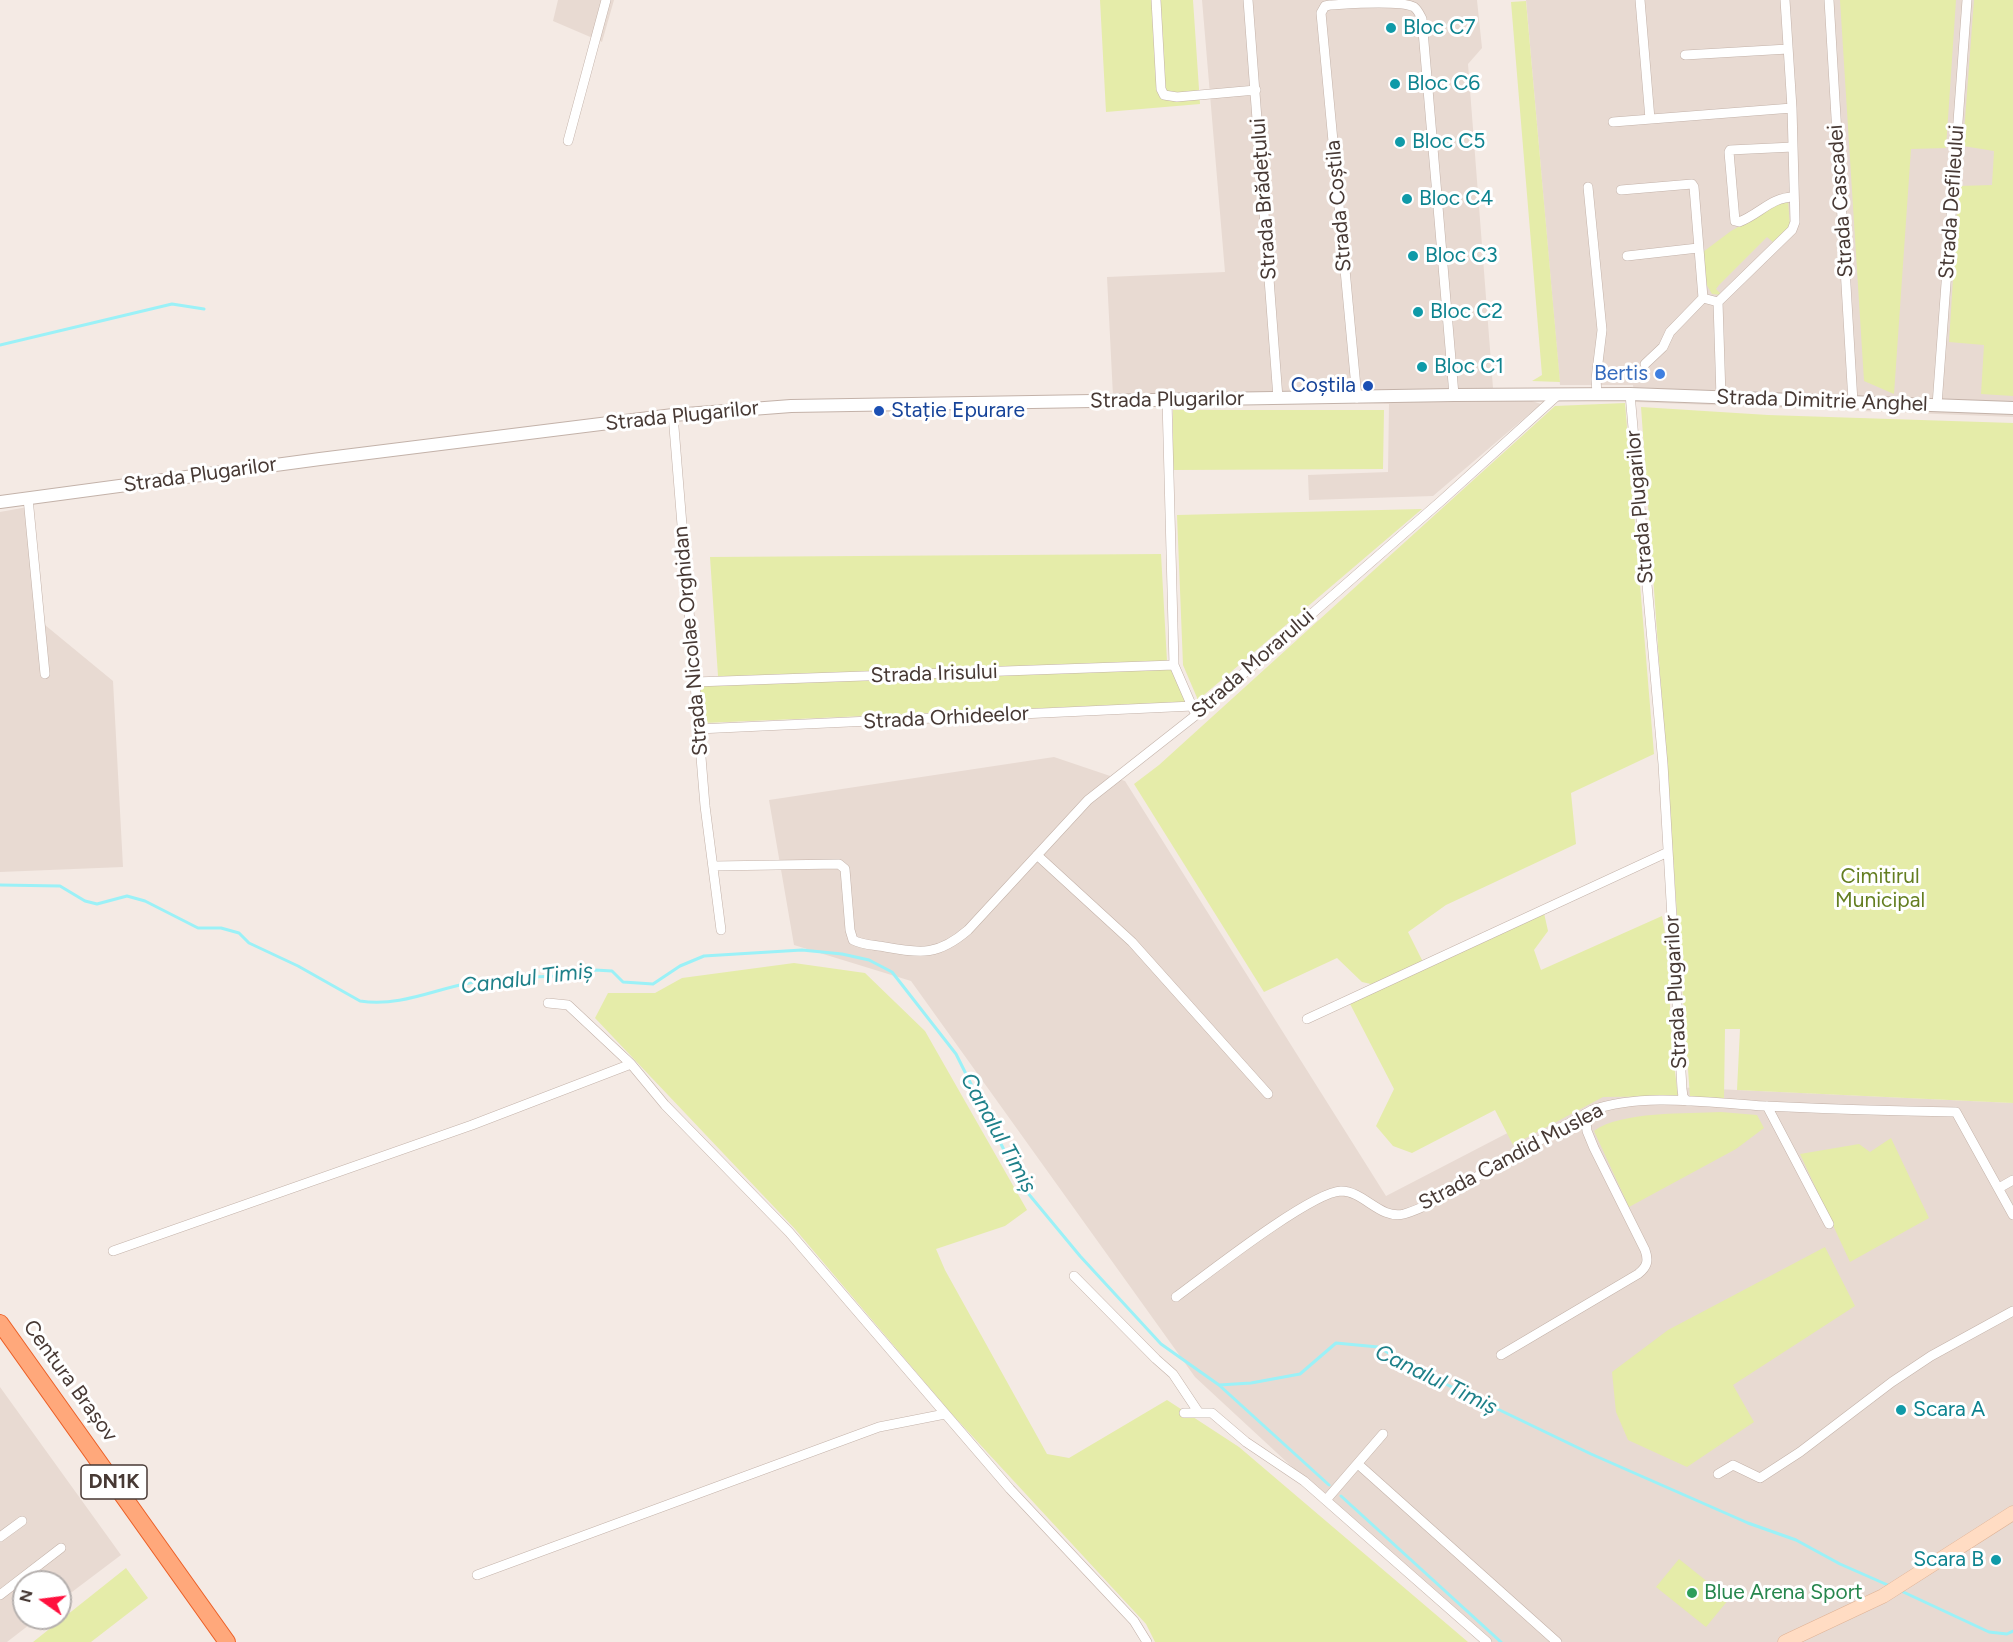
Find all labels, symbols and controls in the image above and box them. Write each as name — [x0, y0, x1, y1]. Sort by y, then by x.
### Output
place label: Bloc C7 — [1403, 15, 1476, 41]
marker: Bloc C7 — [1384, 21, 1398, 35]
place label: Bloc C6 — [1407, 71, 1480, 97]
marker: Bloc C6 — [1388, 77, 1402, 91]
street label: Strada Brădețului — [1246, 117, 1282, 281]
street label: Strada Cascadei — [1823, 124, 1859, 278]
street label: Strada Defileului — [1934, 124, 1970, 280]
place label: Bloc C5 — [1412, 129, 1485, 155]
marker: Bloc C5 — [1393, 135, 1407, 149]
street label: Strada Coștila — [1321, 139, 1357, 273]
place label: Bloc C4 — [1419, 186, 1493, 212]
marker: Bloc C4 — [1400, 192, 1414, 206]
place label: Bloc C3 — [1425, 243, 1498, 269]
marker: Bloc C3 — [1406, 249, 1420, 263]
place label: Bloc C2 — [1430, 299, 1503, 325]
marker: Bloc C2 — [1411, 305, 1425, 319]
place label: Bloc C1 — [1434, 354, 1504, 380]
marker: Bloc C1 — [1415, 360, 1429, 374]
place label: Bertis — [1594, 361, 1648, 387]
marker: Bertis — [1653, 367, 1667, 381]
place label: Coștila — [1291, 373, 1356, 399]
marker: Coștila — [1361, 379, 1375, 393]
street label: Strada Dimitrie Anghel — [1716, 385, 1928, 417]
street label: Strada Plugarilor — [1090, 386, 1244, 414]
street label: Strada Plugarilor — [604, 395, 760, 437]
place label: Stație Epurare — [891, 398, 1025, 424]
marker: Stație Epurare — [872, 404, 886, 418]
street label: Strada Plugarilor — [1621, 429, 1659, 585]
street label: Strada Plugarilor — [122, 452, 278, 498]
street label: Strada Nicolae Orghidan — [668, 525, 714, 757]
street label: Strada Morarului — [1186, 604, 1320, 724]
street label: Strada Irisului — [870, 659, 998, 689]
street label: Strada Orhideelor — [862, 701, 1030, 735]
park label: Cimitirul Municipal — [1835, 864, 1925, 914]
street label: Strada Plugarilor — [1659, 914, 1693, 1070]
water label: Canalul Timiș — [459, 958, 595, 1000]
water label: Canalul Timiș — [954, 1068, 1042, 1198]
street label: Strada Candid Muslea — [1415, 1098, 1607, 1216]
street label: Centura Brașov — [17, 1315, 123, 1447]
water label: Canalul Timiș — [1370, 1339, 1502, 1421]
place label: Scara A — [1913, 1397, 1985, 1423]
marker: Scara A — [1894, 1403, 1908, 1417]
road number: DN1K — [81, 1465, 147, 1499]
place label: Scara B — [1913, 1547, 1984, 1573]
marker: Scara B — [1989, 1553, 2003, 1567]
north arrow — [12, 1570, 72, 1630]
place label: Blue Arena Sport — [1704, 1580, 1863, 1606]
marker: Blue Arena Sport — [1685, 1586, 1699, 1600]
text: N — [15, 1588, 37, 1604]

